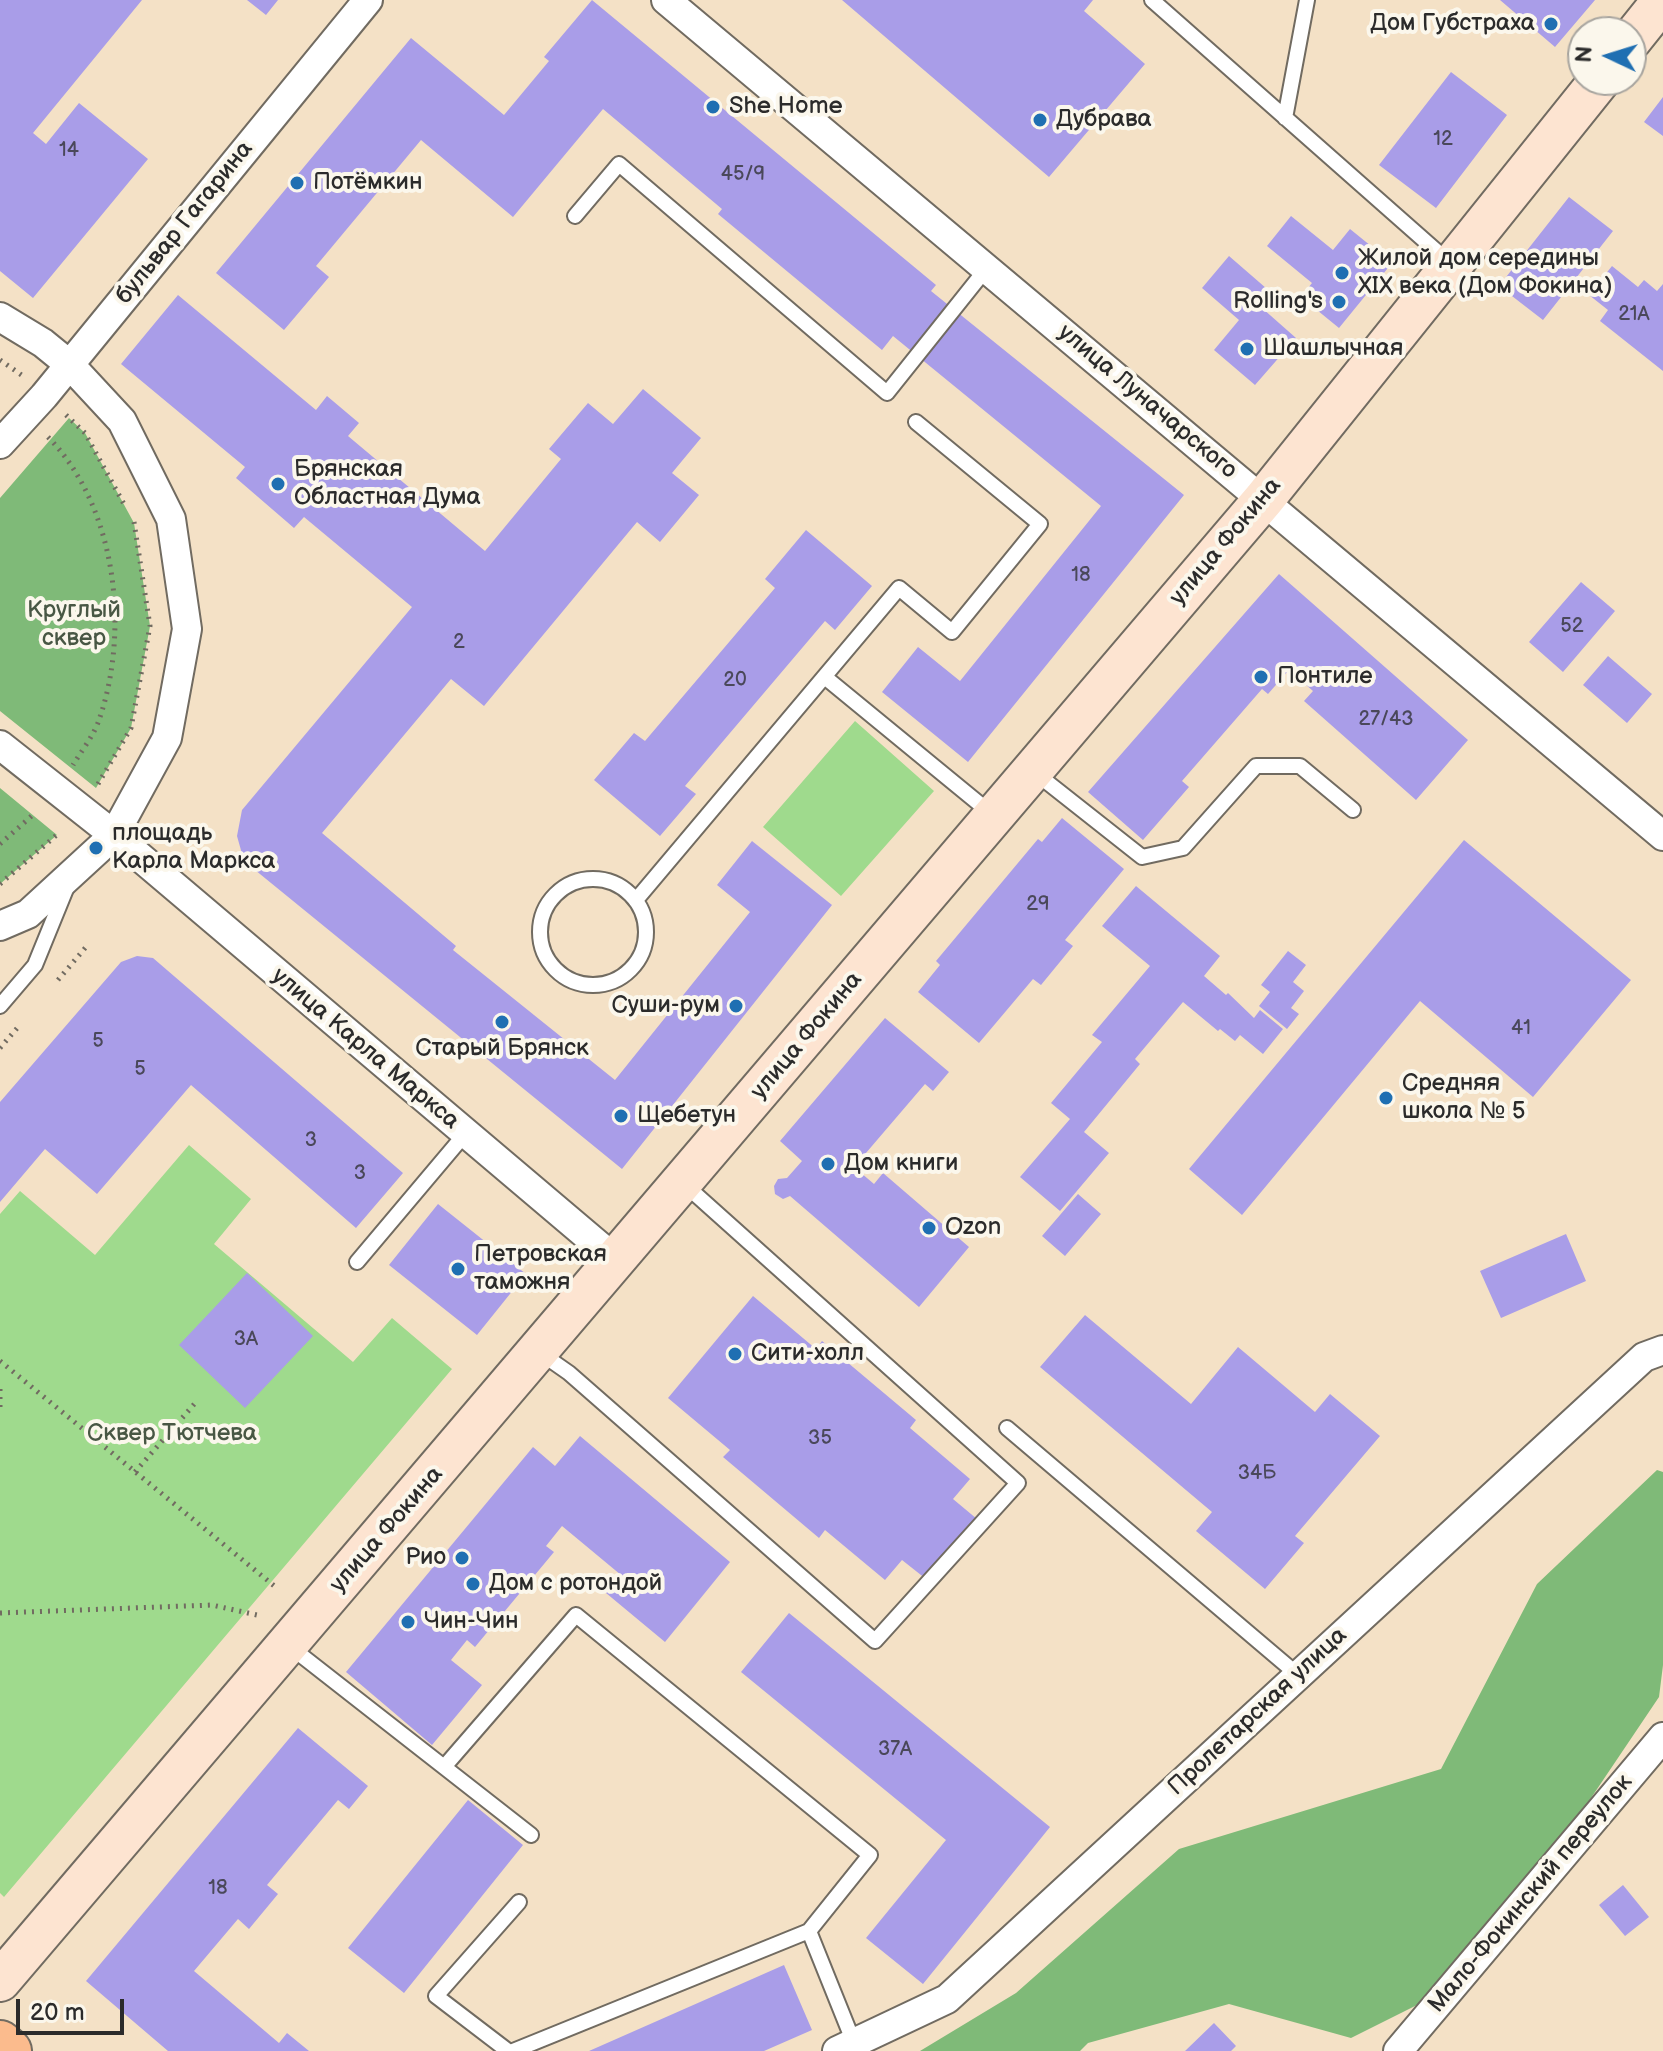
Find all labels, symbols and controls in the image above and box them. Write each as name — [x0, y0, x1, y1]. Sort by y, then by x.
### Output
place label: Дом Губстраха — [1370, 10, 1535, 38]
marker: Дом Губстраха — [1542, 15, 1560, 33]
north arrow — [1567, 16, 1647, 96]
text: N — [1571, 45, 1599, 64]
place label: She Home — [729, 93, 843, 121]
marker: She Home — [704, 98, 722, 116]
place label: Дубрава — [1056, 106, 1152, 134]
marker: Дубрава — [1031, 111, 1049, 129]
house number: 12 — [1433, 128, 1453, 152]
street label: бульвар Гагарина — [110, 136, 260, 310]
house number: 14 — [59, 139, 79, 163]
house number: 45/9 — [721, 163, 765, 187]
place label: Потёмкин — [313, 169, 422, 197]
marker: Потёмкин — [288, 174, 306, 192]
place label: Жилой дом середины XIX века (Дом Фокина) — [1358, 245, 1612, 301]
marker: Жилой дом середины XIX века (Дом Фокина) — [1333, 264, 1351, 282]
place label: Rolling's — [1233, 288, 1323, 316]
marker: Rolling's — [1330, 293, 1348, 311]
house number: 21А — [1618, 303, 1650, 327]
street label: улица Луначарского — [1052, 319, 1242, 485]
place label: Шашлычная — [1263, 335, 1403, 363]
marker: Шашлычная — [1238, 340, 1256, 358]
place label: Брянская Областная Дума — [294, 456, 481, 512]
street label: улица Фокина — [1164, 472, 1288, 612]
marker: Брянская Областная Дума — [269, 475, 287, 493]
house number: 18 — [1071, 564, 1091, 588]
park label: Круглый сквер — [27, 597, 121, 653]
house number: 52 — [1560, 615, 1584, 639]
house number: 2 — [453, 631, 465, 655]
place label: Понтиле — [1277, 663, 1373, 691]
marker: Понтиле — [1252, 668, 1270, 686]
house number: 20 — [723, 669, 747, 693]
house number: 27/43 — [1358, 708, 1414, 732]
place label: площадь Карла Маркса — [112, 820, 275, 876]
marker: площадь Карла Маркса — [87, 839, 105, 857]
house number: 29 — [1026, 893, 1050, 917]
street label: улица Карла Маркса — [265, 962, 465, 1136]
street label: улица Фокина — [745, 966, 869, 1106]
place label: Суши-рум — [612, 992, 720, 1020]
marker: Суши-рум — [727, 997, 745, 1015]
marker: Старый Брянск — [493, 1013, 511, 1031]
house number: 41 — [1511, 1017, 1531, 1041]
house number: 5 — [92, 1030, 104, 1054]
place label: Старый Брянск — [415, 1035, 589, 1063]
house number: 5 — [134, 1058, 146, 1082]
place label: Средняя школа № 5 — [1402, 1070, 1525, 1126]
marker: Средняя школа № 5 — [1377, 1089, 1395, 1107]
place label: Щебетун — [637, 1102, 736, 1130]
marker: Щебетун — [612, 1107, 630, 1125]
house number: 3 — [305, 1129, 317, 1153]
place label: Дом книги — [844, 1150, 958, 1178]
marker: Дом книги — [819, 1155, 837, 1173]
house number: 3 — [354, 1162, 366, 1186]
place label: Ozon — [945, 1214, 1001, 1242]
marker: Ozon — [920, 1219, 938, 1237]
place label: Петровская таможня — [474, 1241, 607, 1297]
marker: Петровская таможня — [449, 1260, 467, 1278]
house number: 3А — [234, 1328, 258, 1352]
place label: Сити-холл — [751, 1340, 864, 1368]
marker: Сити-холл — [726, 1345, 744, 1363]
park label: Сквер Тютчева — [87, 1420, 257, 1448]
house number: 35 — [808, 1427, 832, 1451]
street label: улица Фокина — [324, 1461, 450, 1599]
house number: 34Б — [1238, 1462, 1276, 1486]
place label: Рио — [405, 1544, 446, 1572]
marker: Рио — [453, 1549, 471, 1567]
place label: Дом с ротондой — [489, 1570, 662, 1598]
marker: Дом с ротондой — [464, 1575, 482, 1593]
place label: Чин-Чин — [424, 1608, 519, 1636]
marker: Чин-Чин — [399, 1613, 417, 1631]
street label: Пролетарская улица — [1163, 1622, 1353, 1802]
house number: 37А — [878, 1738, 912, 1762]
street label: Мало-Фокинский переулок — [1423, 1769, 1639, 2019]
house number: 18 — [208, 1877, 228, 1901]
scale bar — [20, 1983, 128, 2033]
text: 20 m — [30, 1998, 85, 2027]

